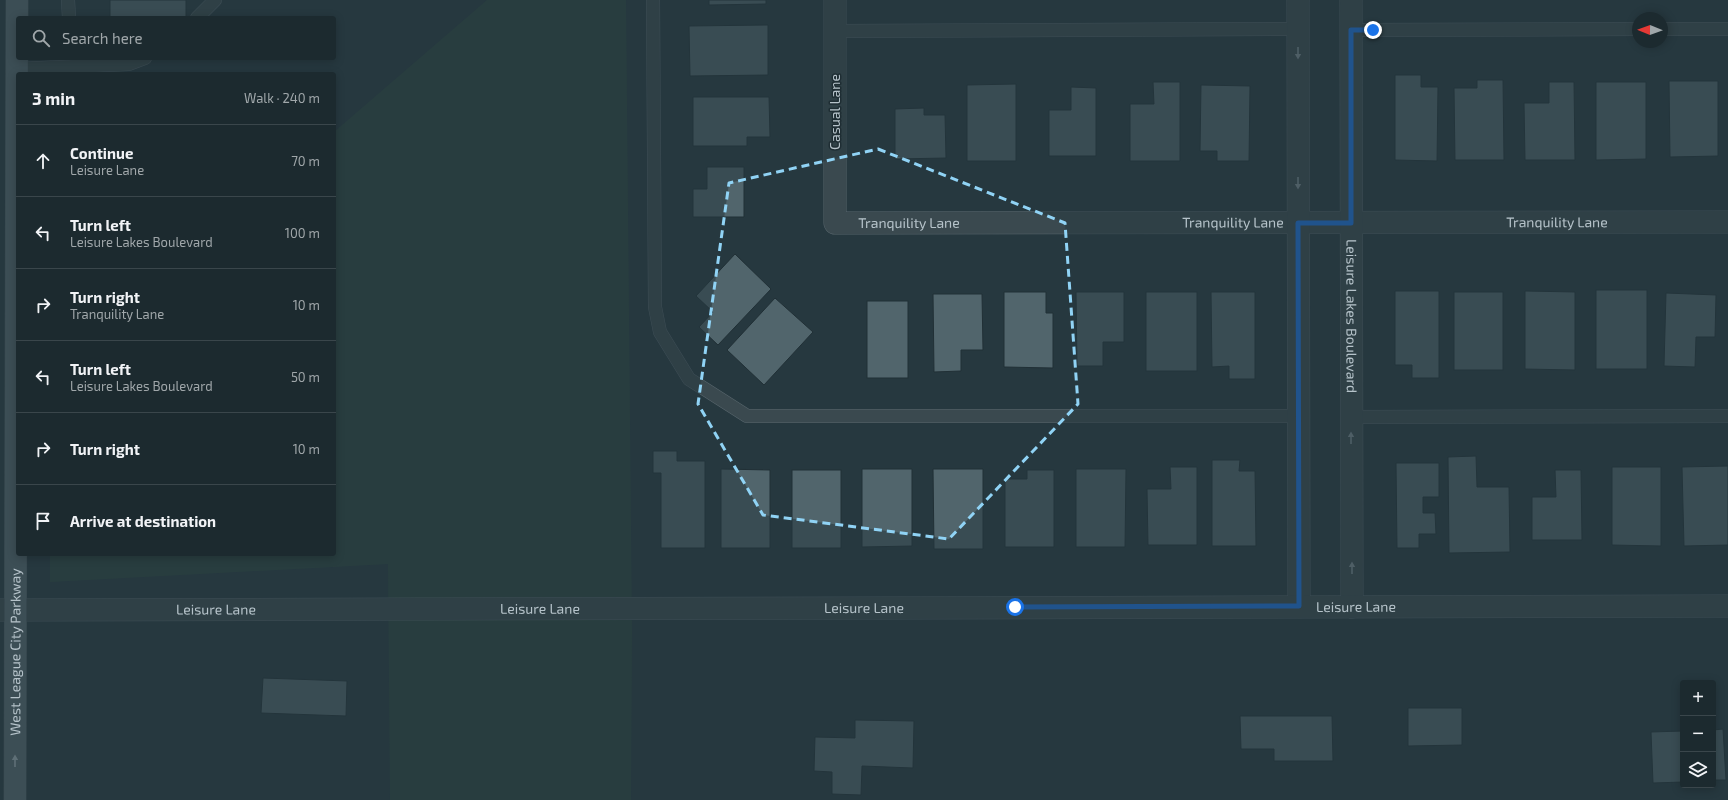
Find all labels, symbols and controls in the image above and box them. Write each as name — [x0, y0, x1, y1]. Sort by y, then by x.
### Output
north arrow — [1632, 12, 1668, 48]
search box — [16, 16, 336, 60]
route end — [1364, 21, 1382, 39]
icon: search — [30, 27, 52, 49]
text: Search here — [62, 29, 143, 47]
one-way arrow — [1295, 47, 1301, 60]
street label: Casual Lane — [826, 74, 843, 150]
text: 3 min — [32, 88, 75, 108]
text: Walk · 240 m — [244, 90, 320, 106]
text: Continue — [70, 144, 133, 162]
icon: ahead — [32, 150, 54, 172]
text: 70 m — [291, 153, 320, 169]
text: Leisure Lane — [70, 162, 144, 178]
one-way arrow — [1295, 177, 1301, 190]
street label: Tranquility Lane — [1182, 213, 1284, 231]
street label: Tranquility Lane — [1506, 213, 1608, 230]
street label: Tranquility Lane — [858, 214, 960, 231]
text: Turn left — [70, 216, 131, 234]
icon: left — [32, 222, 54, 244]
text: 100 m — [285, 225, 320, 241]
text: Leisure Lakes Boulevard — [70, 234, 213, 250]
street label: Leisure Lakes Boulevard — [1343, 239, 1361, 393]
text: Turn right — [70, 288, 140, 306]
icon: right — [32, 294, 54, 316]
text: 10 m — [293, 297, 320, 313]
text: Tranquility Lane — [70, 306, 164, 322]
text: Turn left — [70, 360, 131, 378]
icon: left — [32, 366, 54, 388]
text: 50 m — [291, 369, 320, 385]
text: Leisure Lakes Boulevard — [70, 378, 213, 394]
one-way arrow — [1348, 431, 1354, 444]
icon: right — [32, 438, 54, 460]
text: Turn right — [70, 440, 140, 458]
text: 10 m — [293, 441, 320, 457]
icon: arrive — [32, 510, 54, 532]
text: Arrive at destination — [70, 512, 216, 530]
one-way arrow — [1349, 561, 1355, 574]
street label: West League City Parkway — [6, 568, 24, 736]
route start — [1006, 598, 1024, 616]
street label: Leisure Lane — [1316, 598, 1396, 615]
street label: Leisure Lane — [824, 599, 904, 616]
street label: Leisure Lane — [176, 600, 256, 618]
street label: Leisure Lane — [500, 600, 580, 617]
map controls — [1680, 680, 1716, 788]
button: + — [1680, 680, 1716, 716]
button: − — [1680, 716, 1716, 752]
button: layers — [1680, 752, 1716, 788]
one-way arrow — [11, 755, 18, 767]

